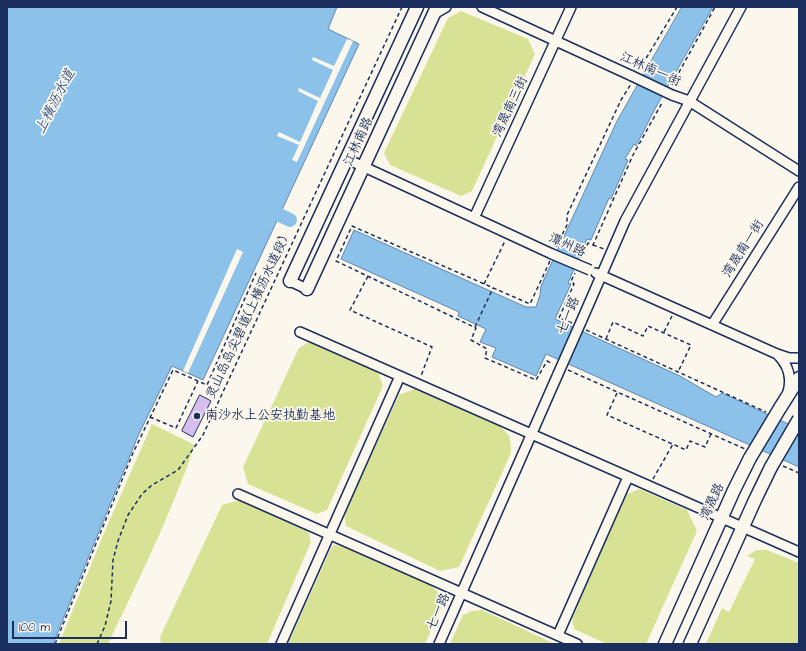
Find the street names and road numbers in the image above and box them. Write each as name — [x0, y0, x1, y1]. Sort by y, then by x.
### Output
street label: 江林南一街 — [617, 50, 683, 90]
street label: 湾晟南三街 — [490, 74, 532, 140]
street label: 江林南路 — [341, 115, 377, 169]
street label: 湾晟南一街 — [720, 217, 768, 281]
street label: 潭州路 — [546, 231, 588, 261]
street label: 灵山岛岛尖碧道(上横沥水道段) — [203, 234, 293, 402]
street label: 七一路 — [554, 295, 584, 337]
street label: 湾晟路 — [698, 481, 728, 523]
street label: 七一路 — [424, 591, 454, 633]

